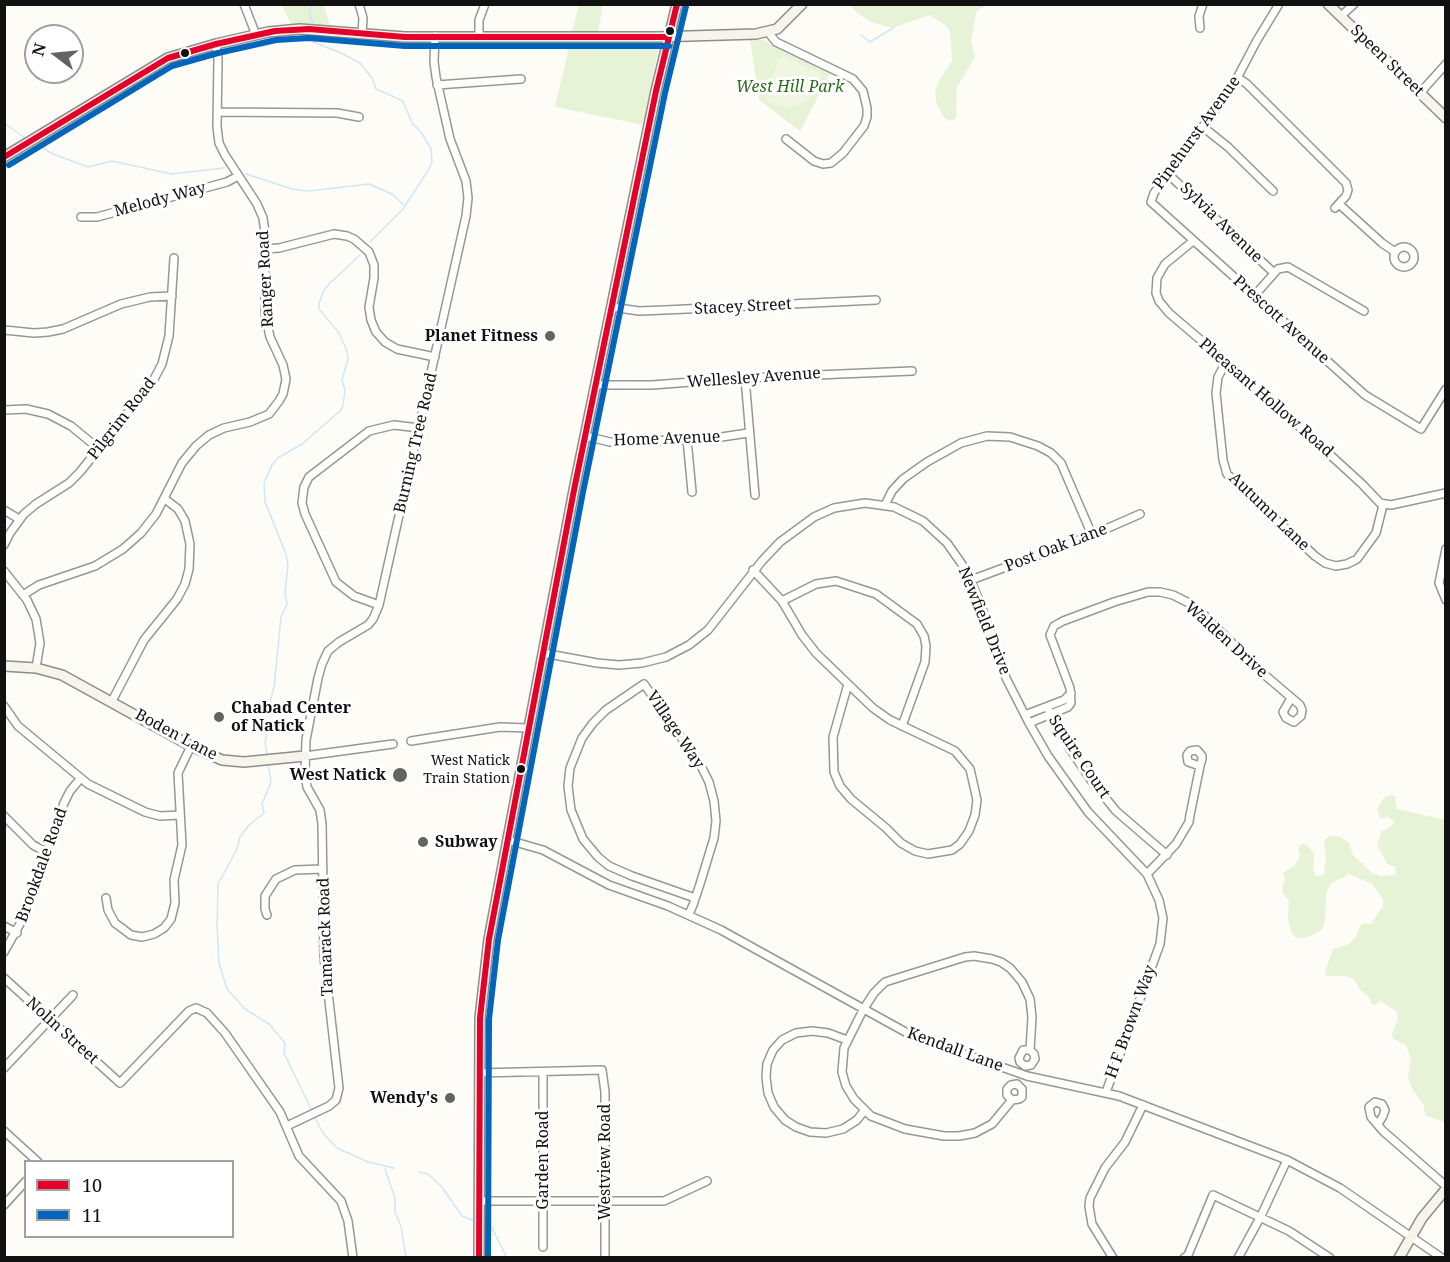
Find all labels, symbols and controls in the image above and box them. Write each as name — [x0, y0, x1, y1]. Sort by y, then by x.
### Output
street label: Speen Street — [1346, 21, 1428, 101]
north arrow — [24, 24, 84, 84]
unlabelled marker — [664, 25, 676, 37]
text: N — [26, 41, 51, 59]
unlabelled marker — [179, 47, 191, 59]
street label: Pinehurst Avenue — [1149, 72, 1245, 194]
park label: West Hill Park — [736, 77, 844, 97]
street label: Melody Way — [112, 179, 208, 221]
street label: Sylvia Avenue — [1176, 179, 1266, 267]
street label: Ranger Road — [254, 230, 278, 328]
street label: Prescott Avenue — [1229, 272, 1333, 368]
street label: Stacey Street — [694, 295, 792, 319]
place label: Planet Fitness — [425, 326, 538, 346]
marker: Planet Fitness — [543, 329, 557, 343]
street label: Pheasant Hollow Road — [1195, 335, 1337, 461]
street label: Wellesley Avenue — [687, 364, 821, 392]
street label: Burning Tree Road — [390, 371, 442, 515]
street label: Pilgrim Road — [84, 374, 160, 464]
street label: Home Avenue — [613, 428, 721, 450]
street label: Autumn Lane — [1225, 469, 1313, 555]
street label: Post Oak Lane — [1002, 520, 1110, 576]
street label: Newfield Drive — [954, 564, 1014, 678]
street label: Walden Drive — [1181, 598, 1271, 682]
street label: Village Way — [642, 688, 708, 772]
place label: Chabad Center of Natick — [231, 698, 351, 736]
street label: Boden Lane — [132, 705, 220, 765]
marker: Chabad Center of Natick — [212, 710, 226, 724]
street label: Squire Court — [1044, 712, 1114, 802]
place label: West Natick Train Station — [423, 753, 510, 786]
marker: West Natick Train Station — [515, 763, 527, 775]
place label: West Natick — [289, 765, 386, 785]
marker: West Natick — [391, 766, 409, 784]
street label: Brookdale Road — [12, 805, 72, 925]
place label: Subway — [435, 832, 498, 852]
marker: Subway — [416, 835, 430, 849]
street label: Tamarack Road — [314, 877, 338, 997]
street label: H F Brown Way — [1102, 963, 1160, 1081]
street label: Nolin Street — [22, 994, 102, 1068]
street label: Kendall Lane — [904, 1024, 1006, 1076]
place label: Wendy's — [370, 1088, 438, 1108]
marker: Wendy's — [443, 1091, 457, 1105]
street label: Westview Road — [595, 1104, 615, 1220]
street label: Garden Road — [533, 1110, 553, 1210]
legend — [24, 1160, 234, 1238]
text: 10 — [82, 1173, 102, 1197]
text: 11 — [82, 1203, 102, 1227]

